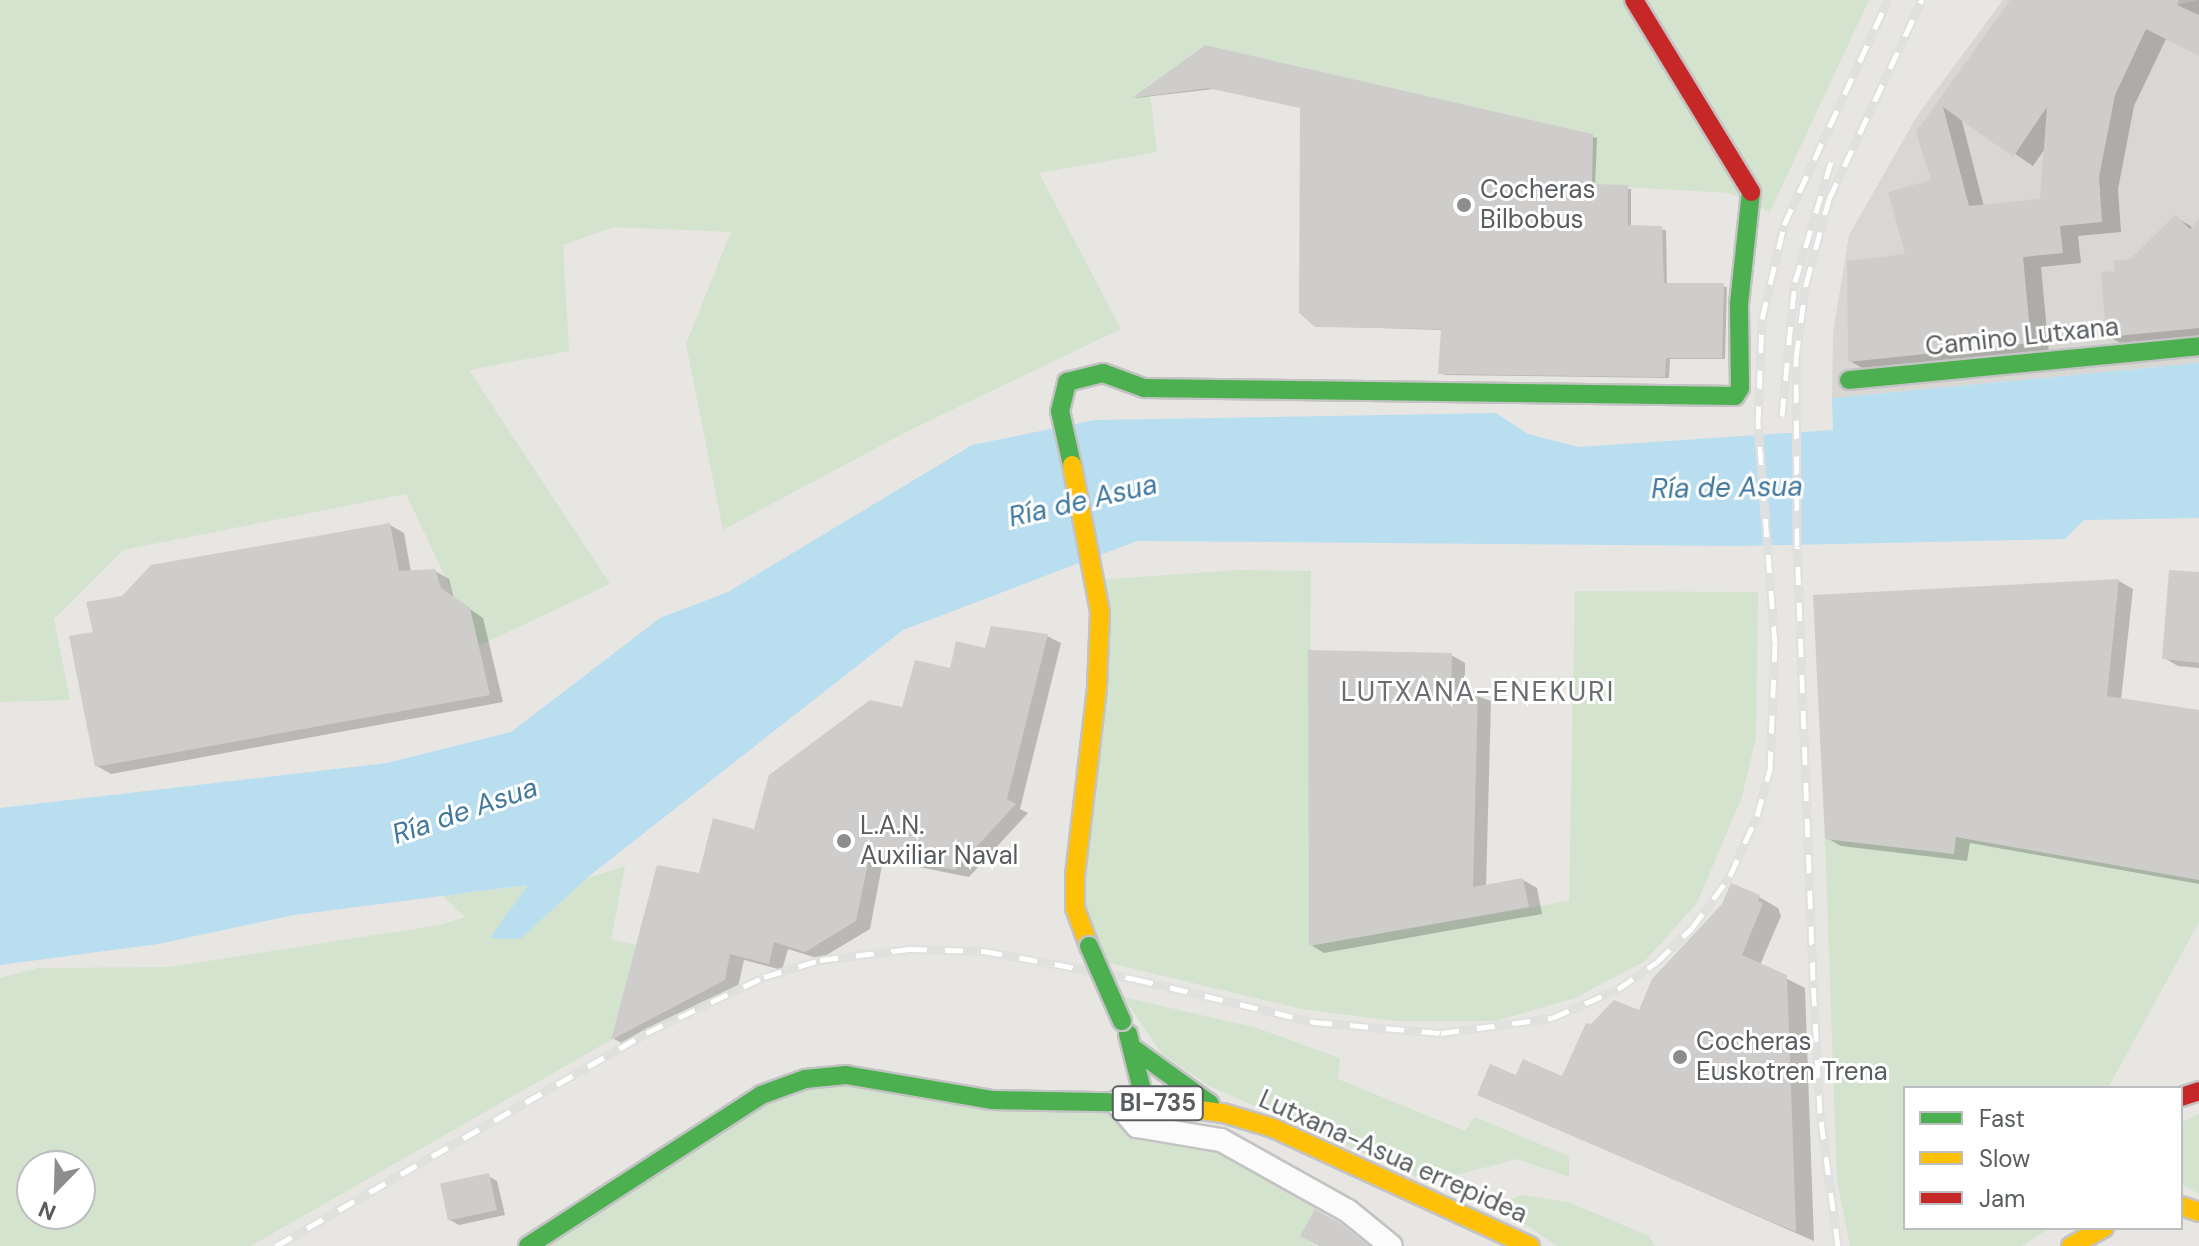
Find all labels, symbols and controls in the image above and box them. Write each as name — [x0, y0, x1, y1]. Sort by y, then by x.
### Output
place label: Cocheras Bilbobus — [1480, 174, 1595, 236]
marker: Cocheras Bilbobus — [1455, 196, 1473, 214]
street label: Camino Lutxana — [1924, 311, 2120, 363]
water label: Ría de Asua — [1005, 468, 1161, 534]
water label: Ría de Asua — [1651, 470, 1803, 506]
district label: LUTXANA-ENEKURI — [1341, 675, 1615, 709]
water label: Ría de Asua — [388, 770, 542, 852]
place label: L.A.N. Auxiliar Naval — [860, 810, 1018, 872]
marker: L.A.N. Auxiliar Naval — [835, 832, 853, 850]
place label: Cocheras Euskotren Trena — [1696, 1026, 1888, 1088]
marker: Cocheras Euskotren Trena — [1671, 1048, 1689, 1066]
road number: BI-735 — [1110, 1083, 1206, 1123]
street label: Lutxana-Asua errepidea — [1254, 1084, 1532, 1230]
legend — [1903, 1086, 2183, 1230]
text: Fast — [1979, 1103, 2025, 1134]
text: Slow — [1979, 1143, 2030, 1174]
north arrow — [16, 1150, 96, 1230]
text: Jam — [1979, 1183, 2025, 1214]
text: N — [34, 1194, 60, 1227]

